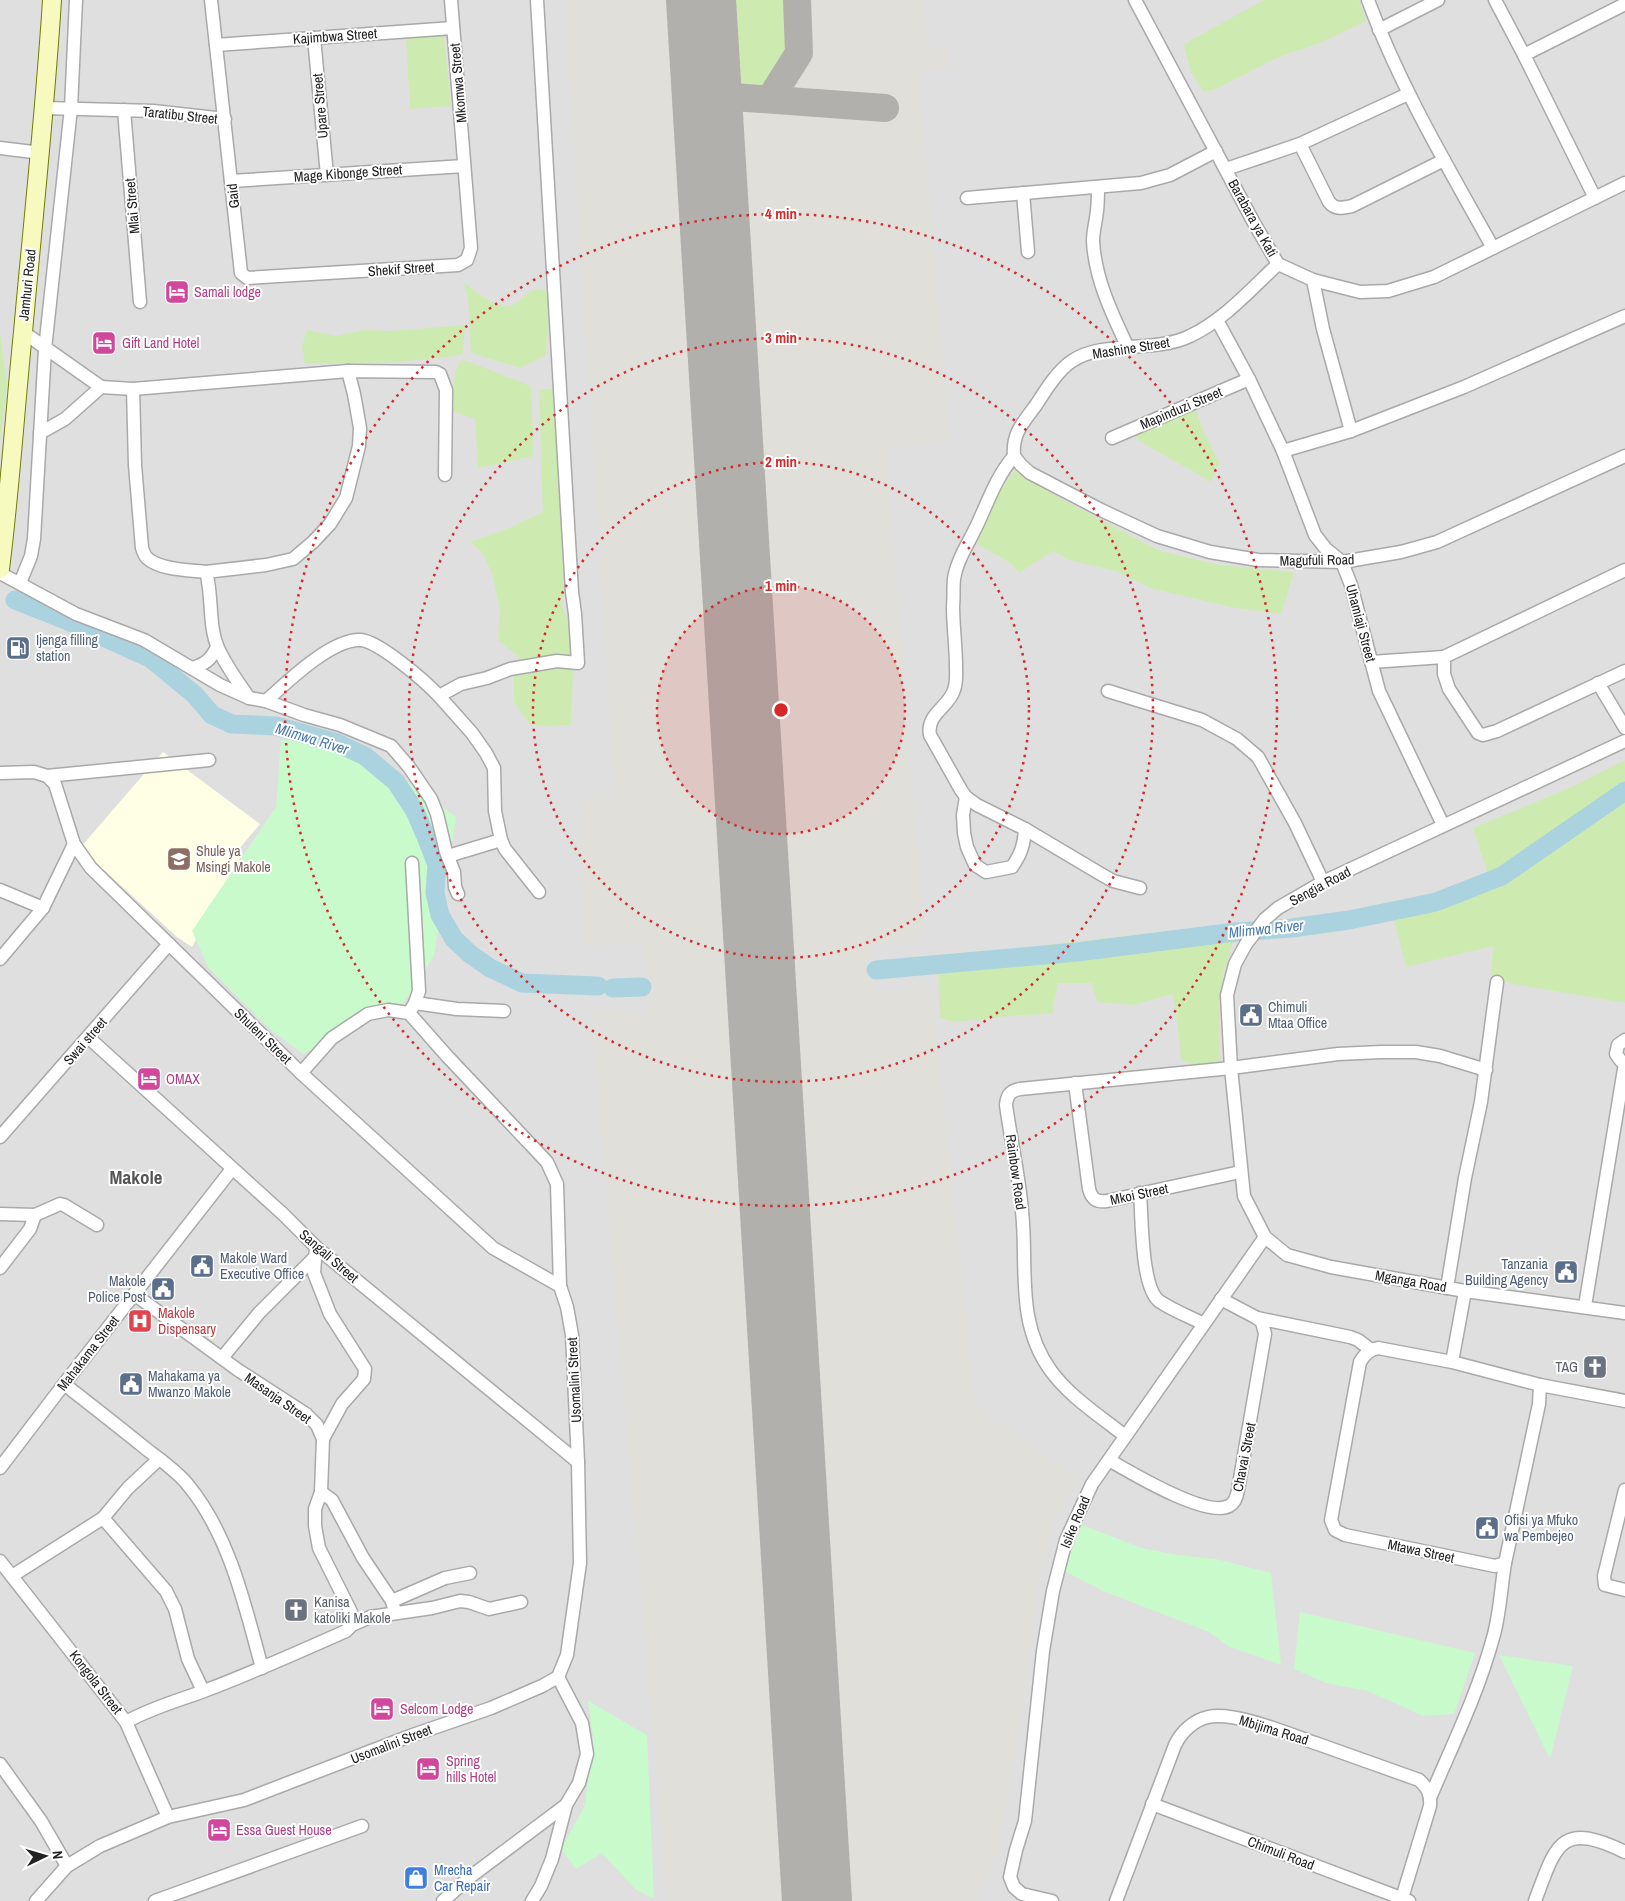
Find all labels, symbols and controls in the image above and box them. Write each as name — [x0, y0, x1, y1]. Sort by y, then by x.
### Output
street label: Kajimbwa Street — [292, 24, 378, 48]
street label: Mkomwa Street — [446, 42, 470, 124]
street label: Upare Street — [308, 73, 332, 139]
street label: Taratibu Street — [142, 102, 218, 128]
street label: Mage Kibonge Street — [293, 160, 403, 186]
street label: Barabara ya Kati — [1224, 176, 1282, 260]
street label: Mlai Street — [121, 178, 143, 234]
street label: Gaid — [223, 183, 243, 209]
text: 4 min — [765, 203, 797, 224]
street label: Jamhuri Road — [14, 248, 40, 322]
street label: Shekif Street — [367, 258, 435, 280]
hotel icon: Samali lodge — [164, 279, 190, 305]
place label: Samali lodge — [194, 283, 261, 301]
text: 3 min — [765, 327, 797, 348]
hotel icon: Gift Land Hotel — [91, 330, 117, 356]
street label: Mashine Street — [1091, 333, 1171, 363]
place label: Gift Land Hotel — [122, 334, 199, 352]
street label: Mapinduzi Street — [1137, 383, 1225, 433]
text: 2 min — [765, 451, 797, 472]
street label: Magufuli Road — [1280, 550, 1354, 570]
text: 1 min — [765, 575, 797, 596]
street label: Uhamiaji Street — [1342, 582, 1380, 664]
place label: Ijenga filling station — [36, 631, 99, 665]
fuel station icon: Ijenga filling station — [5, 635, 31, 661]
centre of rings — [772, 701, 790, 719]
water label: Mlimwa River — [273, 717, 352, 760]
place label: Shule ya Msingi Makole — [196, 842, 271, 876]
school or university icon: Shule ya Msingi Makole — [166, 846, 192, 872]
street label: Sengia Road — [1286, 862, 1354, 910]
water label: Mlimwa River — [1227, 914, 1305, 943]
place label: Chimuli Mtaa Office — [1268, 998, 1327, 1032]
public building icon: Chimuli Mtaa Office — [1238, 1002, 1264, 1028]
street label: Shuleni Street — [231, 1004, 295, 1068]
street label: Swai street — [59, 1013, 111, 1069]
hotel icon: OMAX — [136, 1066, 162, 1092]
place label: OMAX — [166, 1070, 200, 1088]
street label: Rainbow Road — [1002, 1133, 1030, 1211]
district label: Makole — [110, 1164, 163, 1190]
street label: Mkoi Street — [1108, 1179, 1170, 1209]
street label: Sangali Street — [296, 1225, 362, 1287]
place label: Makole Ward Executive Office — [220, 1249, 304, 1283]
public building icon: Makole Ward Executive Office — [189, 1253, 215, 1279]
place label: Tanzania Building Agency — [1465, 1255, 1549, 1289]
public building icon: Tanzania Building Agency — [1553, 1259, 1579, 1285]
street label: Mganga Road — [1374, 1266, 1448, 1296]
place label: Makole Police Post — [88, 1272, 146, 1306]
public building icon: Makole Police Post — [150, 1276, 176, 1302]
place label: Makole Dispensary — [158, 1304, 216, 1338]
hospital icon: Makole Dispensary — [127, 1308, 153, 1334]
street label: Mahakama Street — [53, 1312, 123, 1394]
street label: Usomalini Street — [563, 1337, 585, 1423]
church icon: TAG — [1582, 1354, 1608, 1380]
place label: TAG — [1555, 1358, 1578, 1376]
place label: Mahakama ya Mwanzo Makole — [148, 1367, 231, 1401]
street label: Masanja Street — [241, 1368, 315, 1428]
public building icon: Mahakama ya Mwanzo Makole — [118, 1371, 144, 1397]
street label: Chavai Street — [1228, 1421, 1260, 1493]
street label: Isike Road — [1056, 1493, 1094, 1551]
place label: Ofisi ya Mfuko wa Pembejeo — [1504, 1511, 1578, 1545]
public building icon: Ofisi ya Mfuko wa Pembejeo — [1474, 1515, 1500, 1541]
street label: Mtawa Street — [1386, 1535, 1456, 1567]
place label: Kanisa katoliki Makole — [314, 1593, 391, 1627]
church icon: Kanisa katoliki Makole — [283, 1597, 309, 1623]
street label: Kongola Street — [66, 1647, 126, 1717]
hotel icon: Selcom Lodge — [369, 1696, 395, 1722]
place label: Selcom Lodge — [400, 1700, 473, 1718]
street label: Mbijima Road — [1237, 1711, 1311, 1749]
street label: Usomalini Street — [348, 1720, 434, 1768]
place label: Spring hills Hotel — [446, 1752, 496, 1786]
hotel icon: Spring hills Hotel — [415, 1756, 441, 1782]
hotel icon: Essa Guest House — [206, 1817, 232, 1843]
place label: Essa Guest House — [236, 1821, 332, 1839]
north arrow — [20, 1831, 70, 1881]
street label: Chimuli Road — [1245, 1832, 1317, 1874]
text: N — [49, 1850, 67, 1860]
place label: Mrecha Car Repair — [434, 1861, 490, 1895]
shop icon: Mrecha Car Repair — [403, 1865, 429, 1891]

